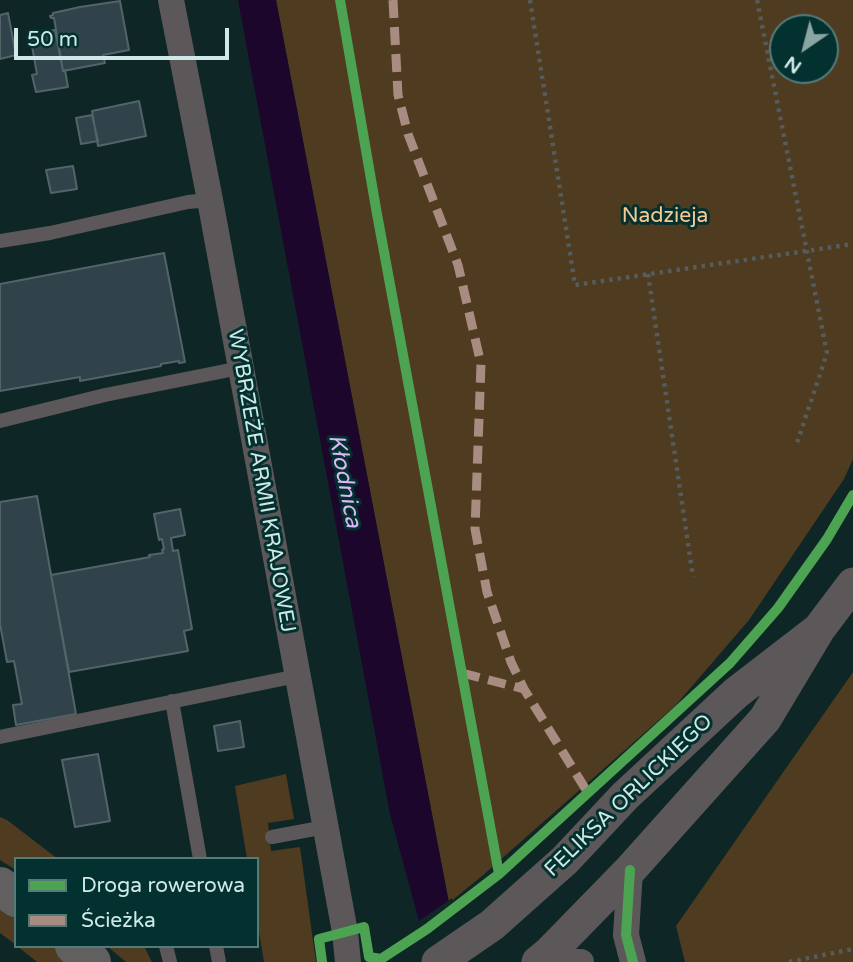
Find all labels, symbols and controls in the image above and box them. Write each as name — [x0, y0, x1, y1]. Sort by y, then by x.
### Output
scale bar — [18, 14, 233, 58]
north arrow — [769, 14, 839, 84]
text: 50 m — [27, 27, 78, 52]
text: N — [781, 51, 806, 78]
park label: Nadzieja — [622, 203, 708, 229]
street label: WYBRZEŻE ARMII KRAJOWEJ — [222, 327, 300, 635]
water label: Kłodnica — [321, 432, 367, 530]
street label: FELIKSA ORLICKIEGO — [540, 709, 718, 883]
legend — [14, 857, 259, 948]
text: Droga rowerowa — [81, 873, 245, 898]
text: Ścieżka — [81, 908, 156, 933]

